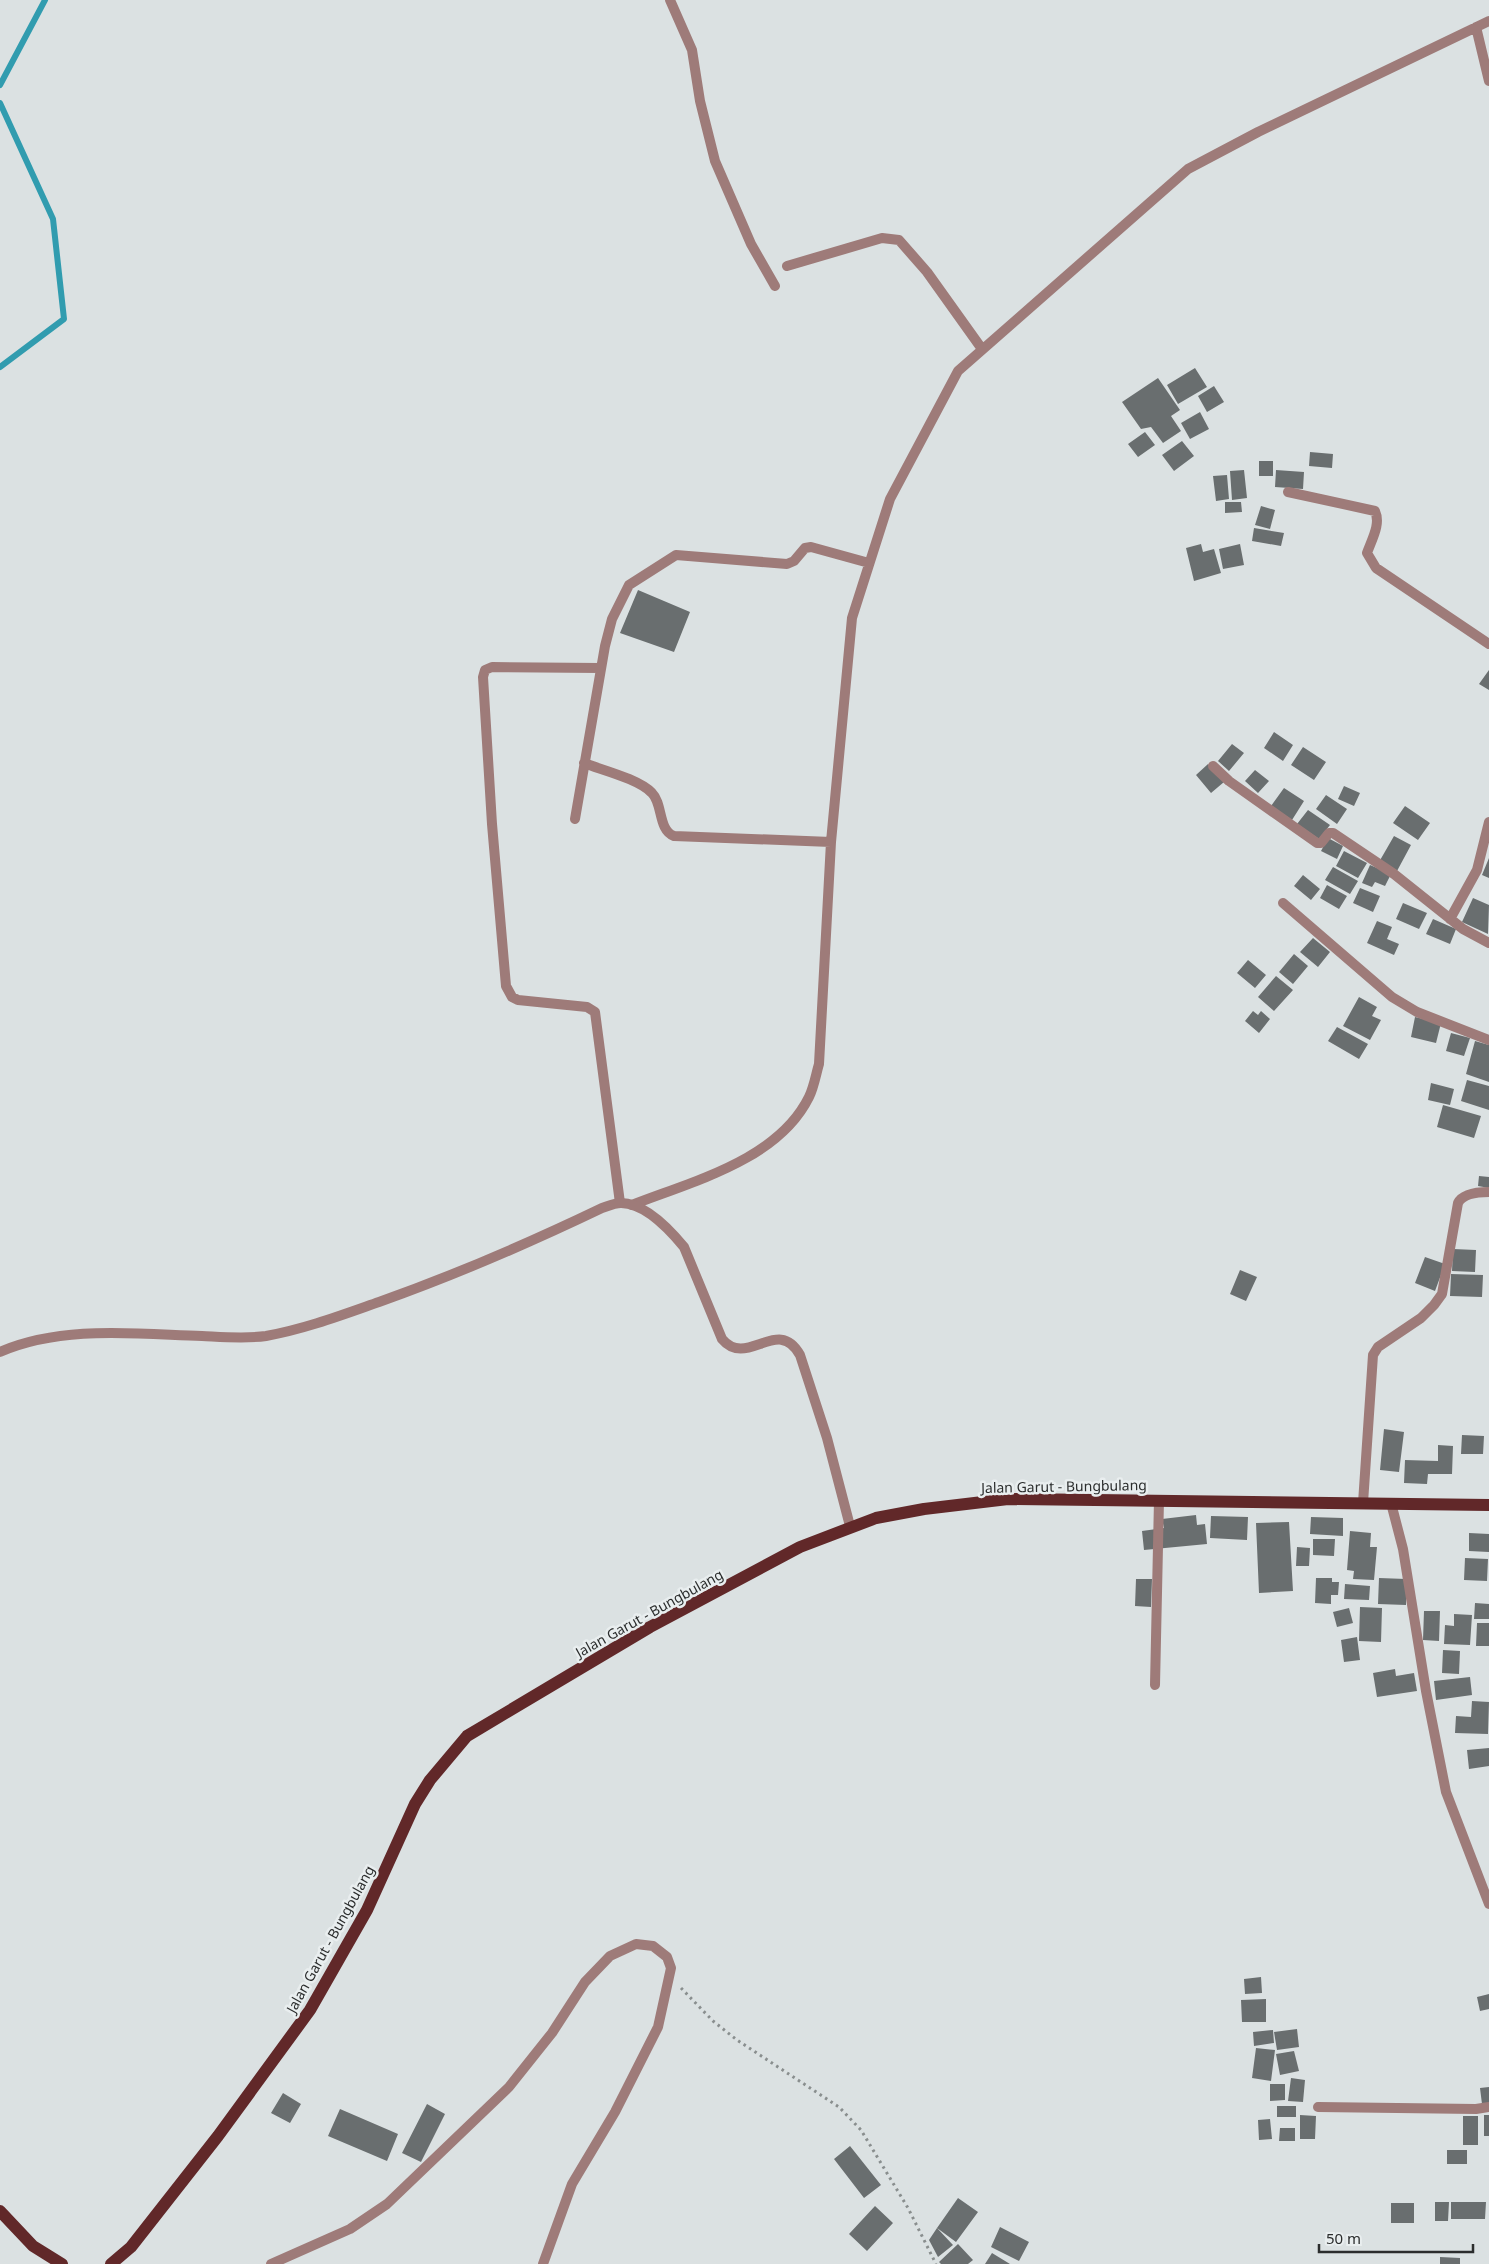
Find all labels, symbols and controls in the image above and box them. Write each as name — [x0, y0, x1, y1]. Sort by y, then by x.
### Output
street label: Jalan Garut - Bungbulang — [979, 1475, 1147, 1497]
street label: Jalan Garut - Bungbulang — [570, 1565, 726, 1662]
street label: Jalan Garut - Bungbulang — [281, 1862, 378, 2018]
scale bar — [1319, 2222, 1473, 2254]
text: 50 m — [1326, 2228, 1361, 2248]

